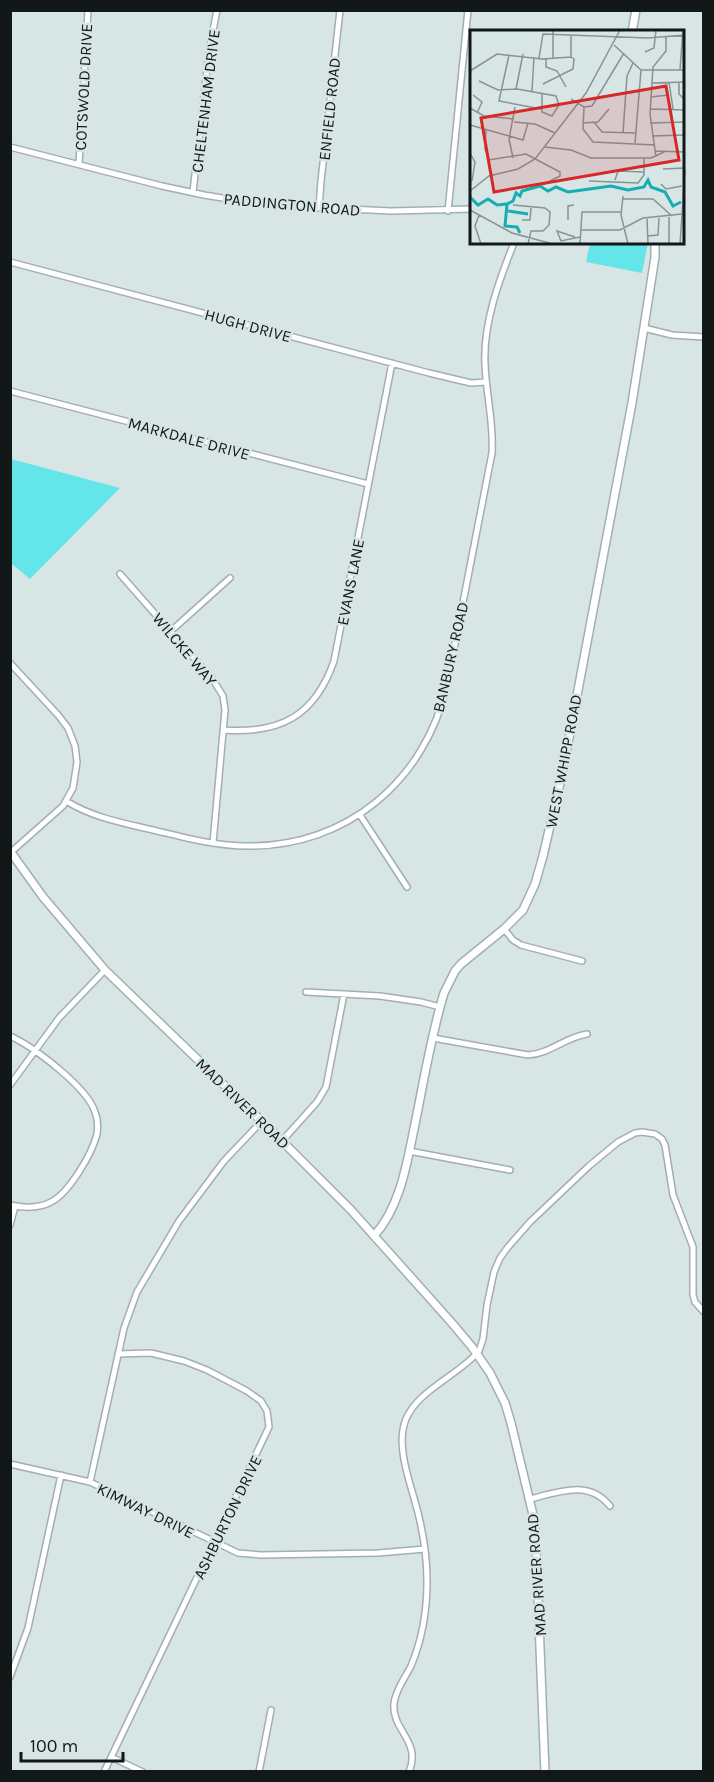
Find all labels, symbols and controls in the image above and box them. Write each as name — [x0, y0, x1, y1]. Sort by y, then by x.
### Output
street label: COTSWOLD DRIVE — [71, 23, 96, 151]
street label: CHELTENHAM DRIVE — [187, 28, 224, 174]
inset map — [470, 30, 684, 244]
street label: ENFIELD ROAD — [315, 57, 344, 162]
street label: PADDINGTON ROAD — [223, 189, 361, 220]
street label: HUGH DRIVE — [203, 305, 293, 346]
street label: MARKDALE DRIVE — [126, 413, 252, 464]
street label: EVANS LANE — [333, 537, 368, 627]
street label: BANBURY ROAD — [429, 600, 472, 714]
street label: WILCKE WAY — [148, 609, 221, 690]
street label: WEST WHIPP ROAD — [541, 693, 586, 829]
street label: MAD RIVER ROAD — [192, 1054, 293, 1153]
street label: ASHBURTON DRIVE — [189, 1452, 266, 1582]
street label: KIMWAY DRIVE — [94, 1479, 197, 1542]
street label: MAD RIVER ROAD — [523, 1513, 550, 1637]
scale bar — [21, 1725, 123, 1763]
text: 100 m — [30, 1735, 78, 1757]

